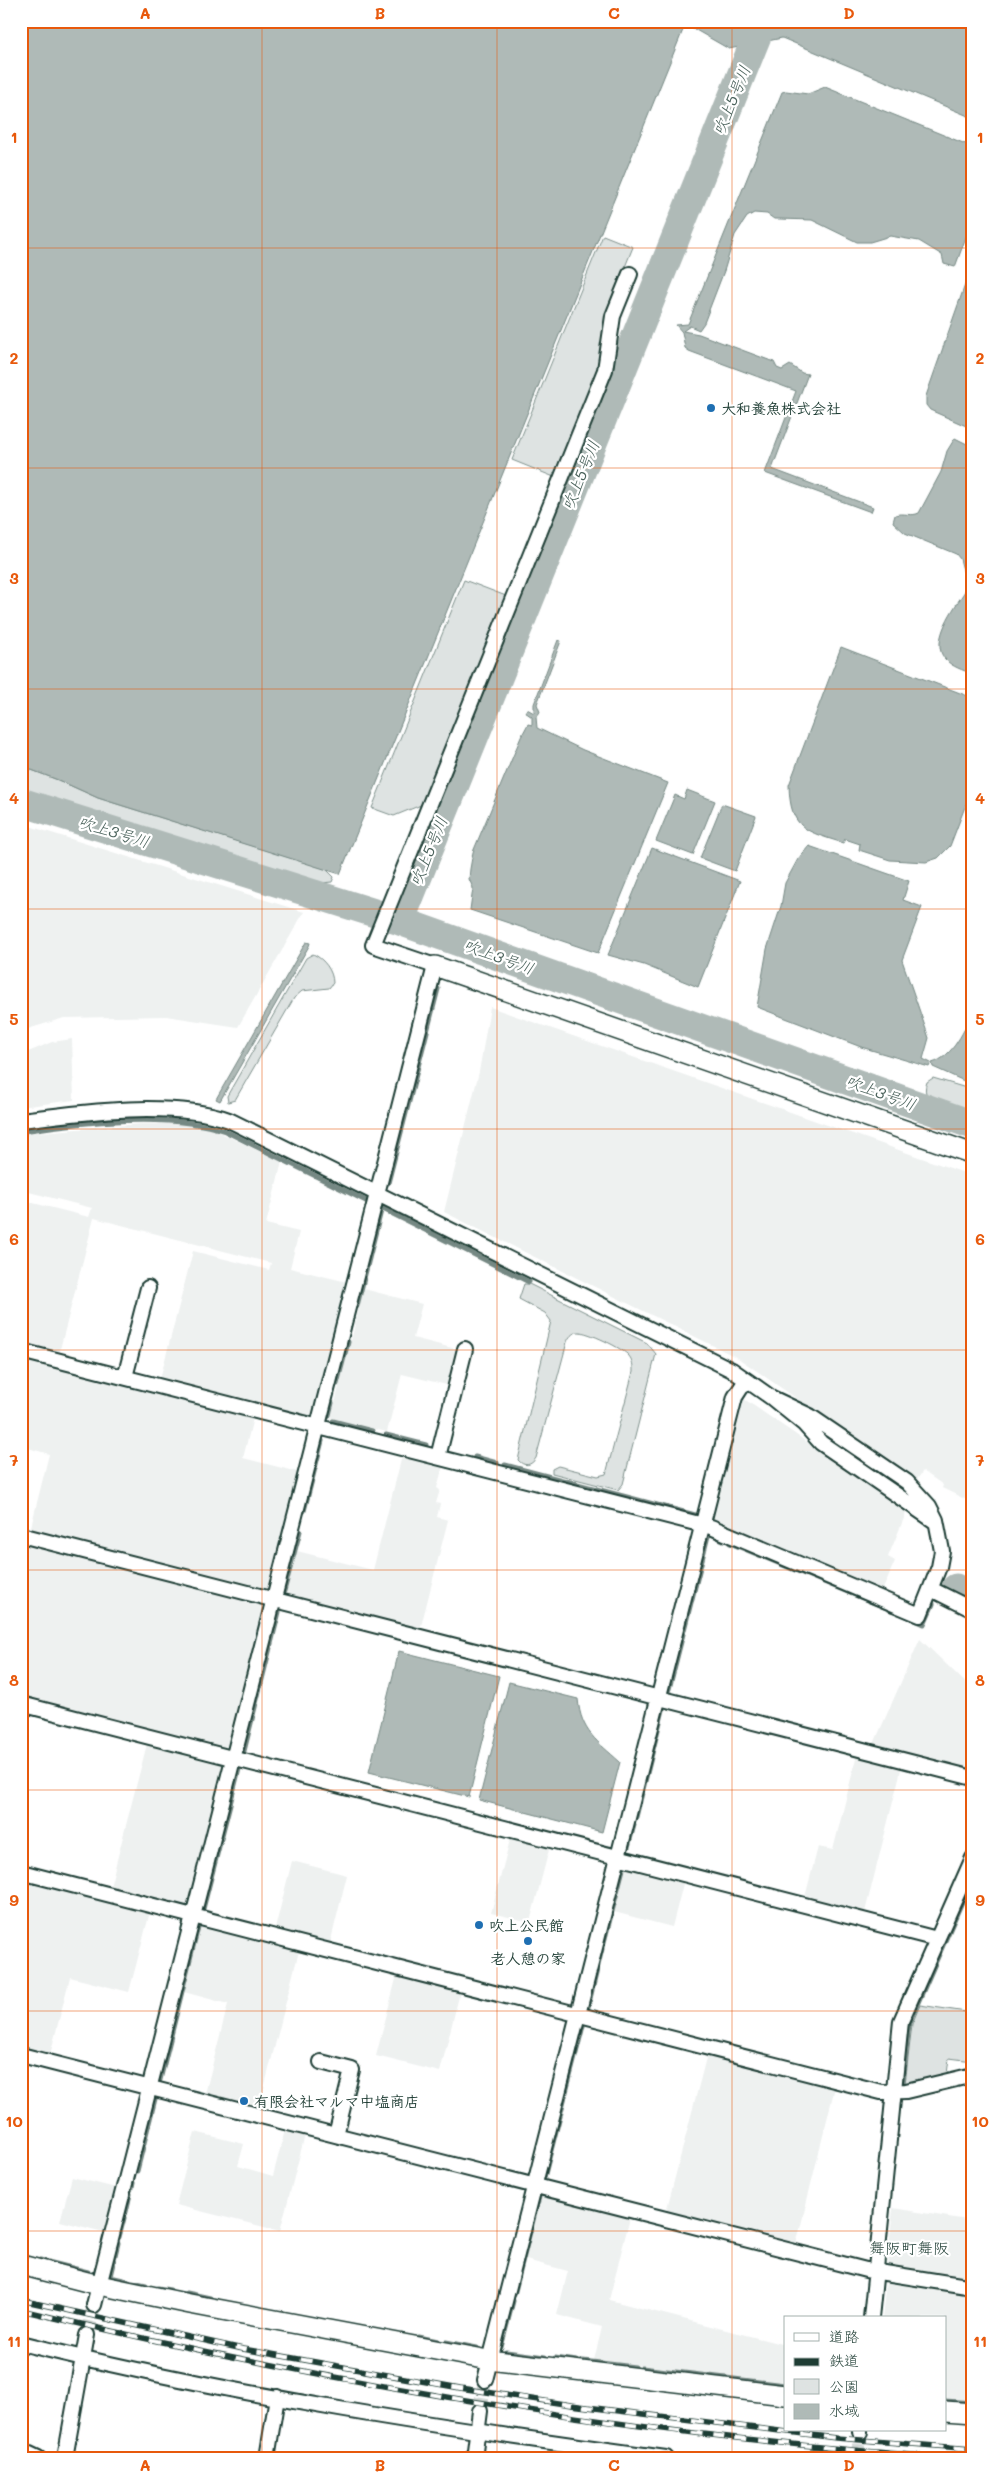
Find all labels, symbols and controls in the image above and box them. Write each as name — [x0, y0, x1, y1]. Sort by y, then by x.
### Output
text: A — [139, 2, 151, 23]
text: B — [375, 2, 385, 23]
text: C — [608, 2, 620, 23]
text: D — [843, 2, 855, 23]
water label: 吹上5号川 — [708, 62, 754, 138]
text: 1 — [10, 126, 18, 147]
text: 1 — [976, 126, 984, 147]
text: 2 — [10, 347, 19, 368]
text: 2 — [976, 347, 985, 368]
place label: 大和養魚株式会社 — [721, 398, 841, 418]
marker: 大和養魚株式会社 — [705, 402, 717, 414]
water label: 吹上5号川 — [557, 437, 603, 513]
text: 3 — [9, 567, 19, 588]
text: 3 — [975, 567, 985, 588]
text: 4 — [9, 787, 19, 808]
text: 4 — [975, 787, 985, 808]
water label: 吹上3号川 — [76, 810, 152, 852]
water label: 吹上5号川 — [405, 813, 451, 889]
water label: 吹上3号川 — [461, 934, 537, 978]
text: 5 — [9, 1008, 19, 1029]
text: 5 — [975, 1008, 985, 1029]
water label: 吹上3号川 — [843, 1070, 919, 1114]
text: 6 — [9, 1228, 19, 1249]
text: 6 — [975, 1228, 985, 1249]
text: 7 — [10, 1449, 19, 1470]
text: 7 — [976, 1449, 985, 1470]
text: 8 — [9, 1669, 19, 1690]
text: 8 — [975, 1669, 985, 1690]
text: 9 — [9, 1889, 19, 1910]
text: 9 — [975, 1889, 985, 1910]
place label: 吹上公民館 — [489, 1915, 564, 1935]
marker: 吹上公民館 — [473, 1919, 485, 1931]
marker: 老人憩の家 — [522, 1935, 534, 1947]
place label: 老人憩の家 — [490, 1948, 566, 1968]
place label: 有限会社マルマ中塩商店 — [254, 2091, 420, 2111]
marker: 有限会社マルマ中塩商店 — [238, 2095, 250, 2107]
text: 10 — [5, 2110, 23, 2131]
text: 10 — [971, 2110, 989, 2131]
district label: 舞阪町舞阪 — [869, 2237, 949, 2258]
legend — [784, 2316, 946, 2432]
text: 道路 — [829, 2326, 859, 2346]
text: 11 — [7, 2330, 21, 2351]
text: 11 — [973, 2330, 987, 2351]
text: 鉄道 — [829, 2350, 859, 2370]
text: 公園 — [829, 2376, 859, 2396]
text: 水域 — [829, 2400, 859, 2420]
text: A — [139, 2454, 151, 2475]
text: B — [375, 2454, 385, 2475]
text: C — [608, 2454, 620, 2475]
text: D — [843, 2454, 855, 2475]

